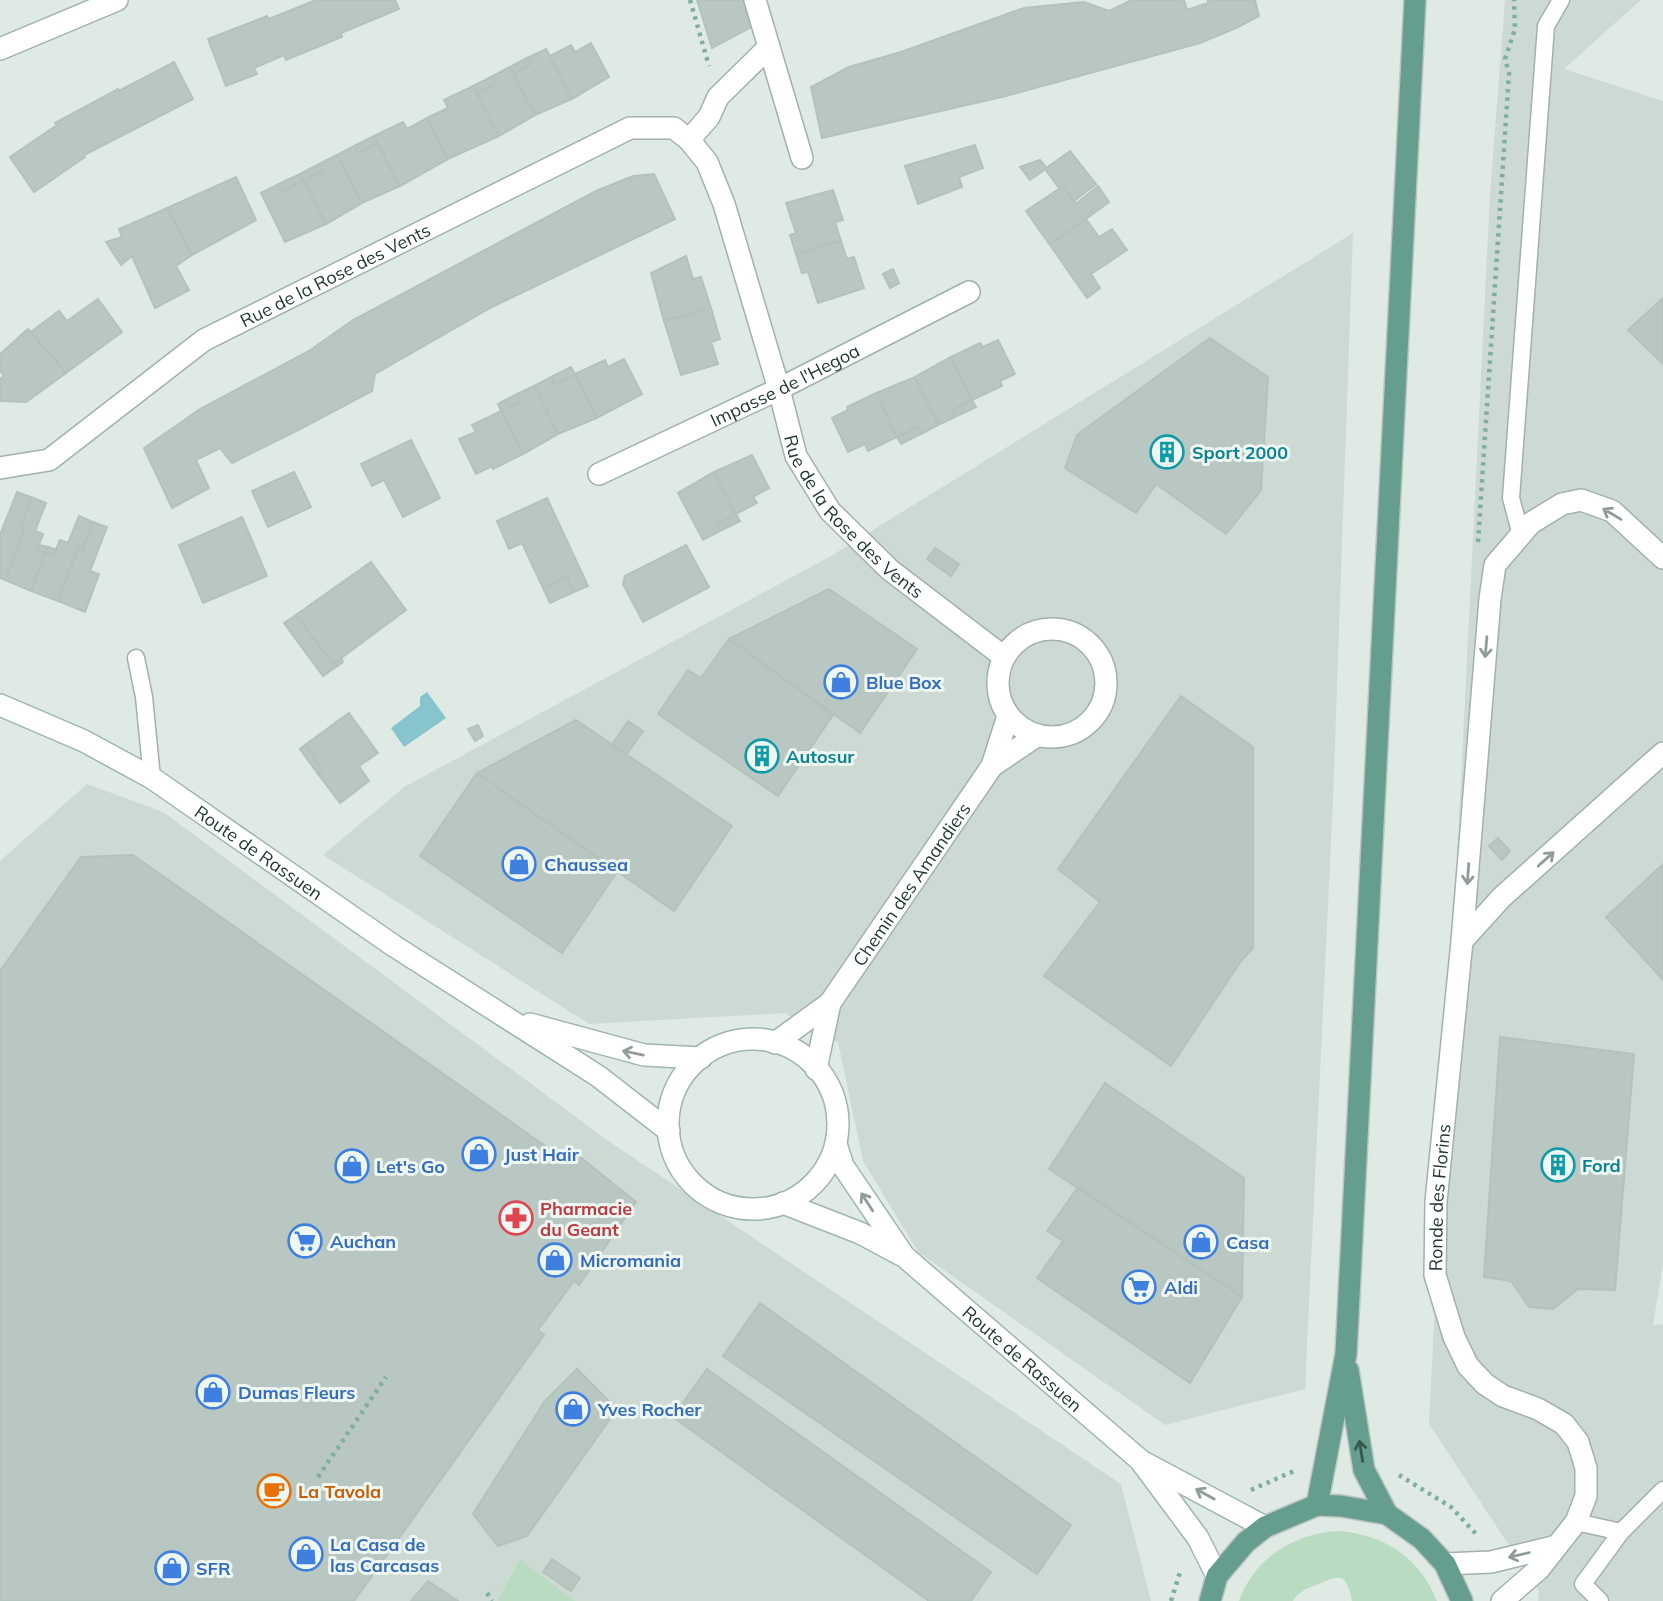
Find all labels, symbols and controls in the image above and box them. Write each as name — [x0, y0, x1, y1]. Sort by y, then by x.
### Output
street label: Rue de la Rose des Vents — [236, 218, 434, 332]
street label: Impasse de l'Hegoa — [706, 338, 863, 431]
street label: Rue de la Rose des Vents — [780, 432, 928, 603]
building icon: Sport 2000 — [1148, 433, 1186, 471]
place label: Sport 2000 — [1192, 441, 1288, 464]
one-way arrow — [1602, 506, 1622, 520]
one-way arrow — [1479, 635, 1492, 658]
shop icon: Blue Box — [822, 663, 860, 701]
place label: Blue Box — [866, 671, 942, 694]
building icon: Autosur — [743, 737, 781, 775]
place label: Autosur — [786, 745, 855, 768]
street label: Chemin des Amandiers — [847, 798, 975, 970]
street label: Route de Rassuen — [190, 800, 327, 905]
shop icon: Chaussea — [500, 845, 538, 883]
one-way arrow — [1536, 851, 1554, 867]
place label: Chaussea — [544, 853, 628, 876]
one-way arrow — [1461, 862, 1474, 885]
one-way arrow — [622, 1045, 645, 1059]
street label: Ronde des Florins — [1424, 1123, 1455, 1271]
shop icon: Just Hair — [460, 1135, 498, 1173]
place label: Just Hair — [504, 1143, 580, 1166]
building icon: Ford — [1539, 1146, 1577, 1184]
shop icon: Let's Go — [333, 1147, 371, 1185]
place label: Ford — [1582, 1154, 1621, 1177]
place label: Let's Go — [376, 1155, 445, 1178]
one-way arrow — [860, 1193, 874, 1213]
place label: Pharmacie du Geant — [540, 1197, 632, 1241]
pharmacy icon: Pharmacie du Geant — [497, 1199, 535, 1237]
supermarket icon: Auchan — [286, 1222, 324, 1260]
shop icon: Casa — [1182, 1223, 1220, 1261]
place label: Auchan — [330, 1230, 396, 1253]
place label: Casa — [1226, 1231, 1269, 1254]
shop icon: Micromania — [536, 1241, 574, 1279]
place label: Micromania — [580, 1249, 681, 1272]
supermarket icon: Aldi — [1120, 1268, 1158, 1306]
place label: Aldi — [1164, 1276, 1198, 1299]
street label: Route de Rassuen — [958, 1301, 1087, 1417]
shop icon: Dumas Fleurs — [194, 1373, 232, 1411]
place label: Dumas Fleurs — [238, 1381, 355, 1404]
shop icon: Yves Rocher — [554, 1390, 592, 1428]
place label: Yves Rocher — [597, 1398, 702, 1421]
one-way arrow — [1354, 1441, 1367, 1463]
cafe icon: La Tavola — [255, 1472, 293, 1510]
place label: La Tavola — [298, 1480, 381, 1503]
one-way arrow — [1196, 1487, 1216, 1501]
place label: La Casa de las Carcasas — [330, 1533, 439, 1577]
shop icon: La Casa de las Carcasas — [287, 1535, 325, 1573]
shop icon: SFR — [153, 1549, 191, 1587]
one-way arrow — [1508, 1549, 1531, 1562]
place label: SFR — [196, 1557, 231, 1580]

